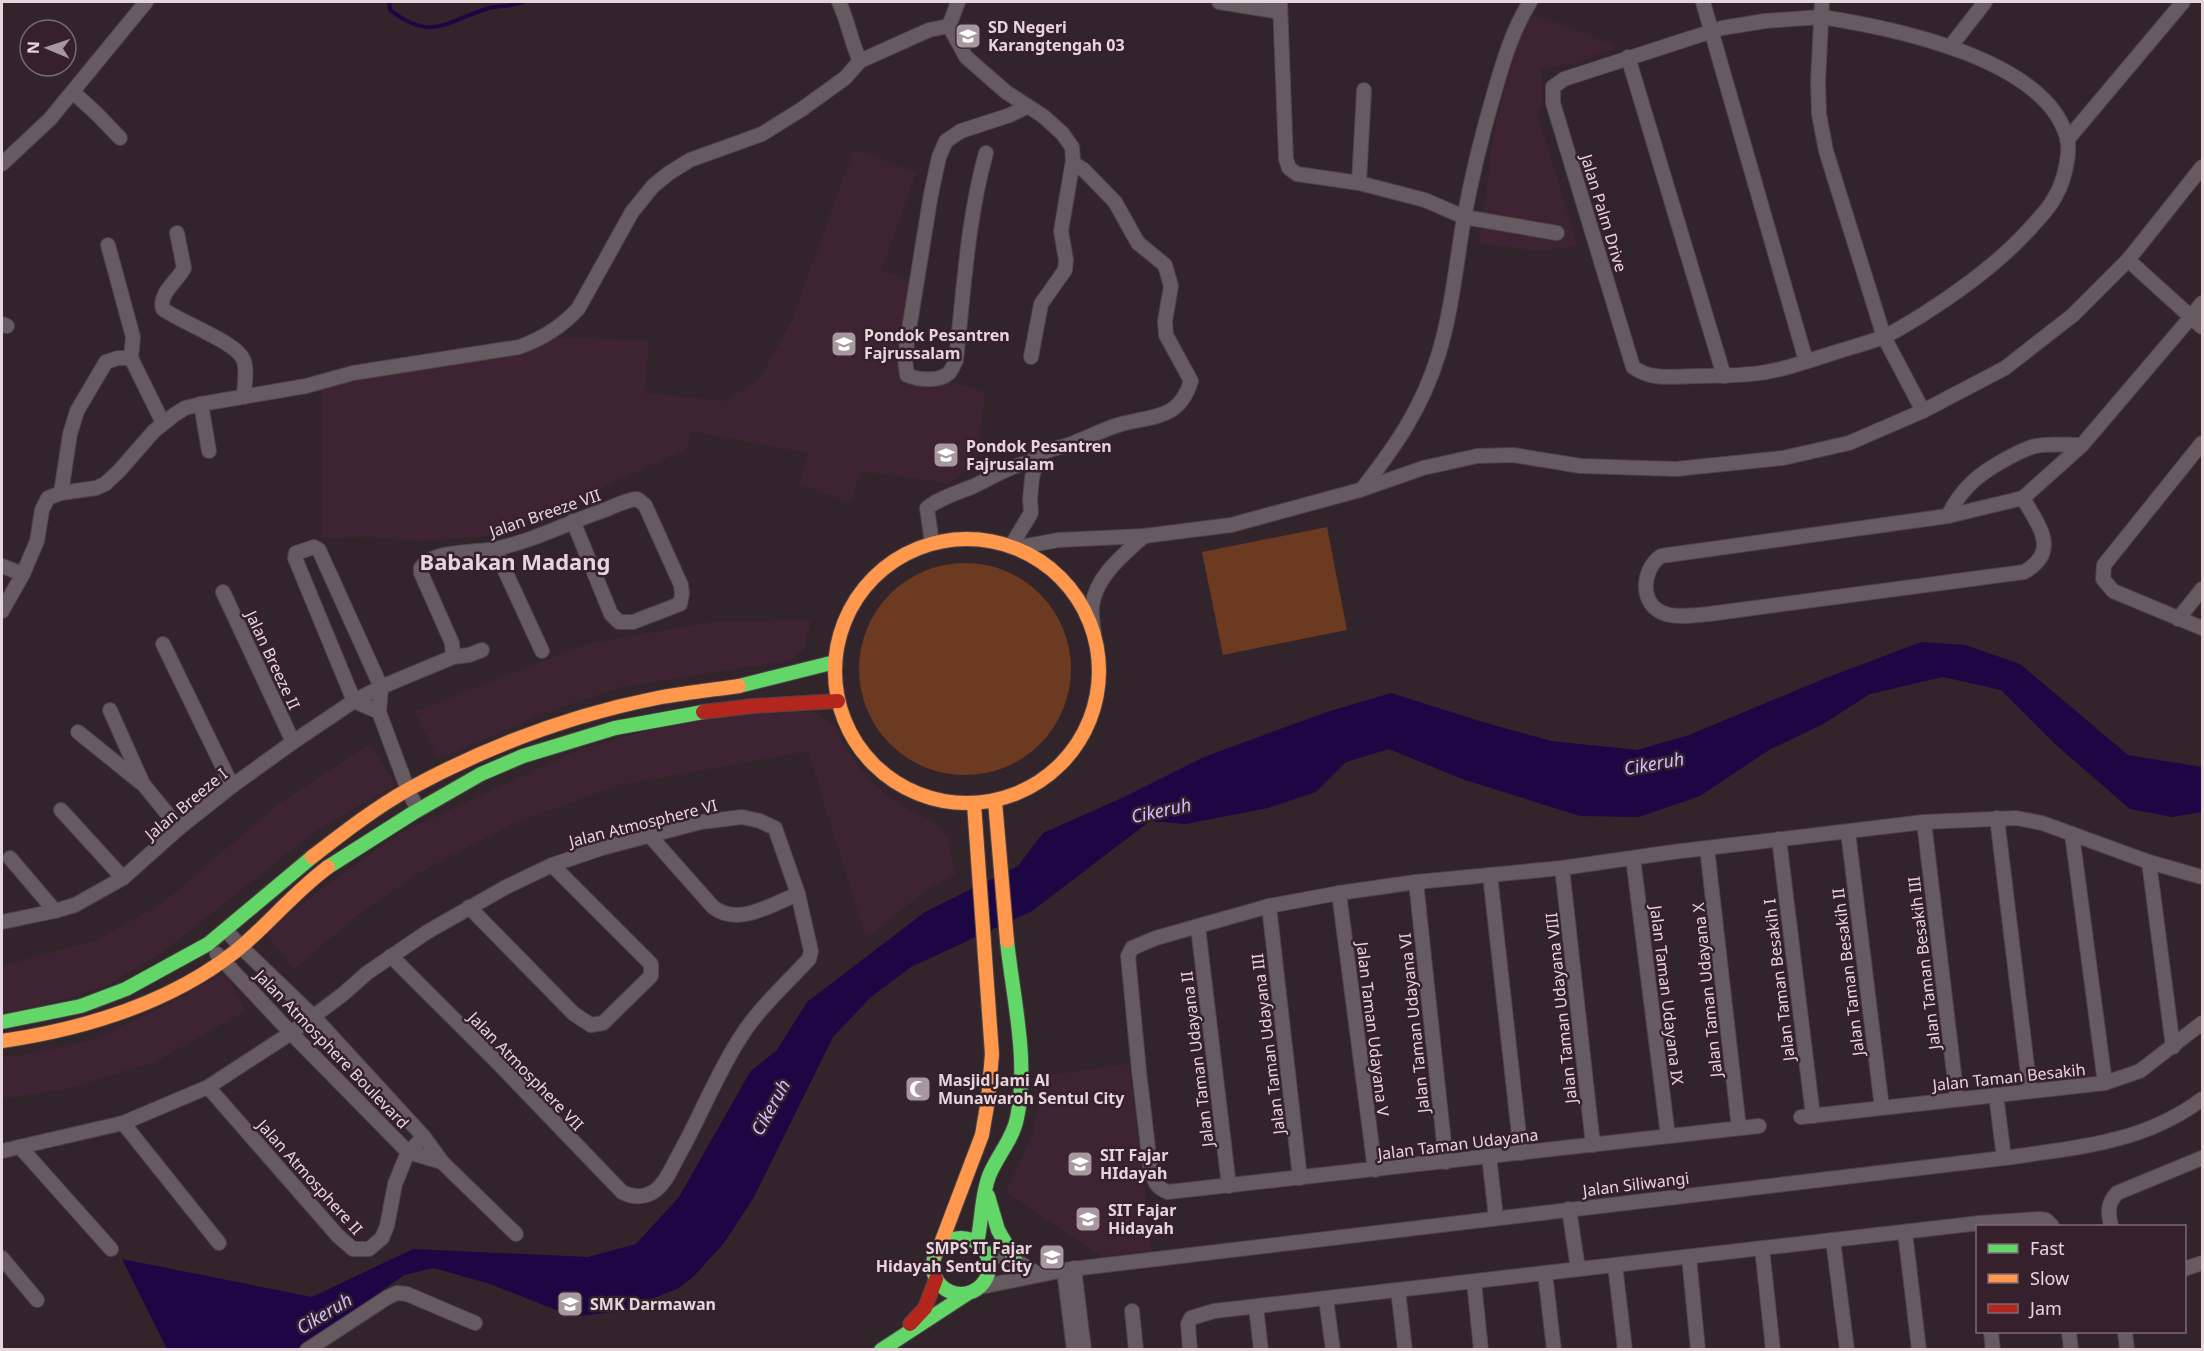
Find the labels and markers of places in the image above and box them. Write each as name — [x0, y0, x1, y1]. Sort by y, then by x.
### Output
place label: SD Negeri Karangtengah 03 — [988, 16, 1125, 56]
school or university icon: SD Negeri Karangtengah 03 — [953, 21, 983, 51]
place label: Pondok Pesantren Fajrussalam — [864, 324, 1010, 364]
school or university icon: Pondok Pesantren Fajrussalam — [829, 329, 859, 359]
place label: Pondok Pesantren Fajrusalam — [966, 435, 1112, 475]
school or university icon: Pondok Pesantren Fajrusalam — [931, 440, 961, 470]
place label: Masjid Jami Al Munawaroh Sentul City — [938, 1069, 1125, 1109]
mosque icon: Masjid Jami Al Munawaroh Sentul City — [903, 1074, 933, 1104]
place label: SIT Fajar HIdayah — [1100, 1144, 1168, 1184]
school or university icon: SIT Fajar HIdayah — [1065, 1149, 1095, 1179]
place label: SIT Fajar Hidayah — [1108, 1199, 1176, 1239]
school or university icon: SIT Fajar Hidayah — [1073, 1204, 1103, 1234]
place label: SMPS IT Fajar Hidayah Sentul City — [876, 1237, 1033, 1277]
school or university icon: SMPS IT Fajar Hidayah Sentul City — [1037, 1242, 1067, 1272]
school or university icon: SMK Darmawan — [555, 1289, 585, 1319]
place label: SMK Darmawan — [590, 1293, 716, 1315]

